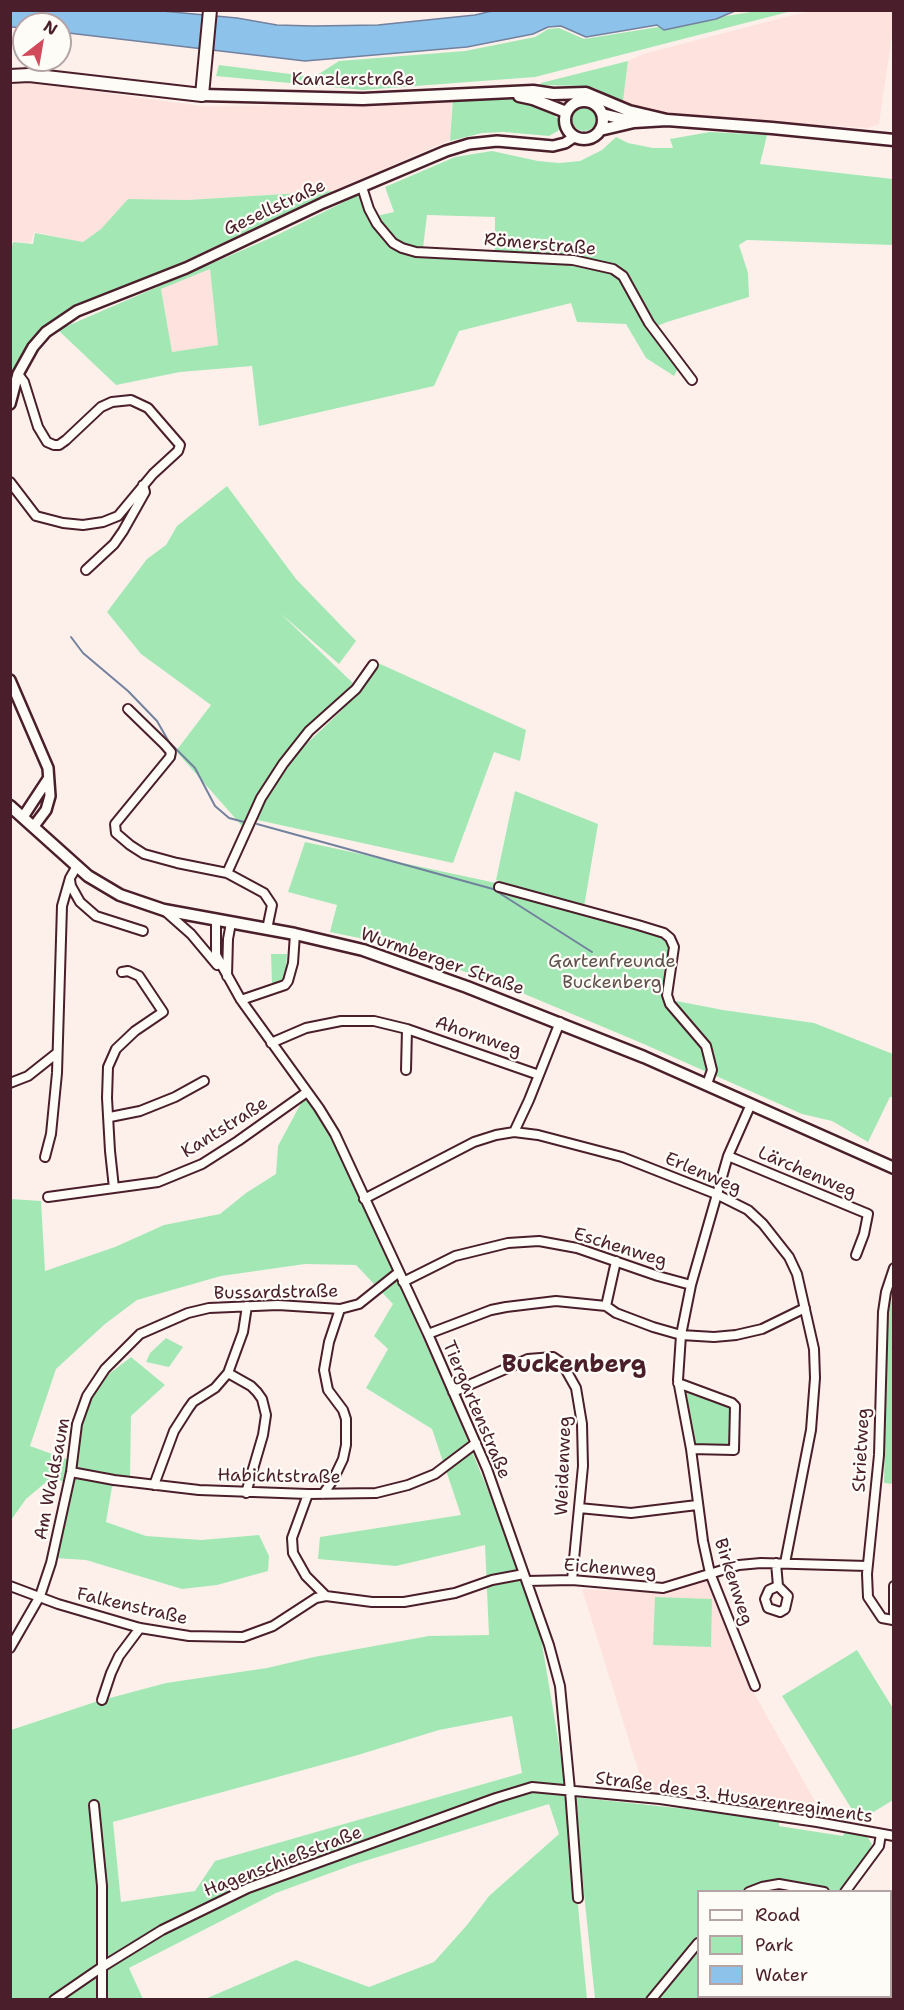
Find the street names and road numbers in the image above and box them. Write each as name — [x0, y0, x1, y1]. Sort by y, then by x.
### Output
street label: Kanzlerstraße — [291, 69, 415, 91]
street label: Gesellstraße — [221, 175, 329, 241]
street label: Römerstraße — [483, 229, 597, 261]
street label: Wurmberger Straße — [357, 924, 527, 1000]
street label: Ahornweg — [432, 1012, 524, 1062]
street label: Kantstraße — [178, 1093, 272, 1163]
street label: Lärchenweg — [754, 1143, 860, 1203]
street label: Erlenweg — [661, 1148, 745, 1200]
street label: Eschenweg — [571, 1224, 669, 1272]
street label: Bussardstraße — [214, 1281, 338, 1305]
street label: Tiergartenstraße — [437, 1338, 515, 1482]
street label: Strietweg — [849, 1407, 875, 1493]
street label: Am Waldsaum — [31, 1416, 75, 1542]
street label: Weidenweg — [551, 1416, 577, 1516]
street label: Habichtstraße — [217, 1465, 341, 1489]
street label: Birkenweg — [709, 1536, 757, 1628]
street label: Eichenweg — [563, 1555, 657, 1583]
street label: Falkenstraße — [74, 1584, 190, 1630]
street label: Straße des 3. Husarenregiments — [594, 1768, 874, 1828]
street label: Hagenschießstraße — [201, 1822, 365, 1902]

